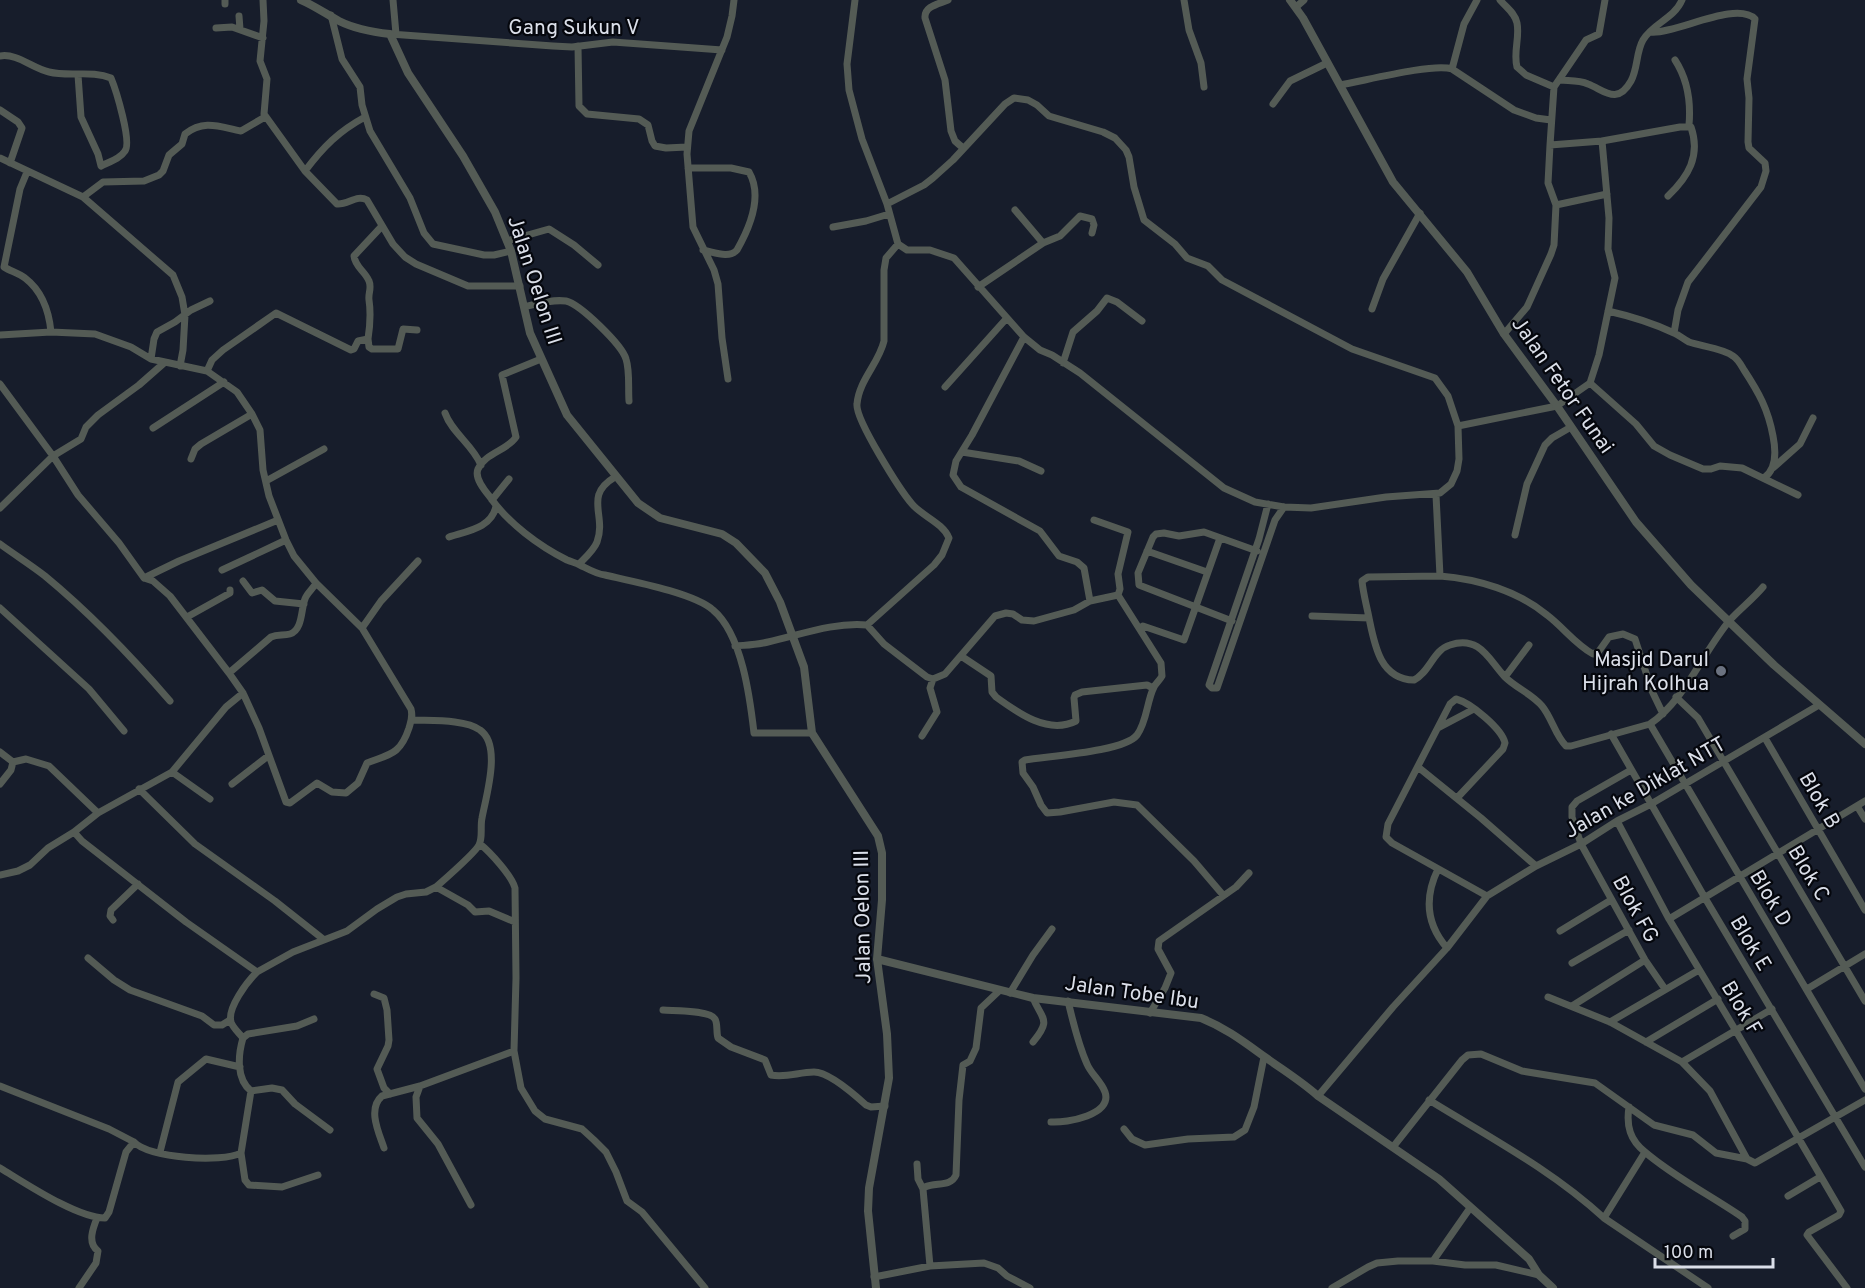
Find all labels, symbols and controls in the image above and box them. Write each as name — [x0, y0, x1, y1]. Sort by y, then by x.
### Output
street label: Gang Sukun V — [508, 15, 640, 42]
street label: Jalan Oelon III — [500, 213, 567, 348]
street label: Jalan Fetor Funai — [1505, 312, 1619, 460]
place label: Masjid Darul Hijrah Kolhua — [1582, 647, 1709, 698]
marker: Masjid Darul Hijrah Kolhua — [1714, 664, 1728, 678]
street label: Jalan ke Diklat NTT — [1560, 731, 1731, 846]
street label: Blok B — [1792, 768, 1846, 834]
street label: Blok C — [1781, 841, 1835, 907]
street label: Jalan Oelon III — [849, 850, 878, 984]
street label: Blok D — [1742, 866, 1797, 932]
street label: Blok FG — [1605, 871, 1664, 948]
street label: Blok E — [1723, 911, 1777, 976]
street label: Jalan Tobe Ibu — [1063, 971, 1201, 1016]
street label: Blok F — [1714, 977, 1767, 1041]
scale bar — [1655, 1231, 1774, 1269]
text: 100 m — [1664, 1242, 1713, 1265]

